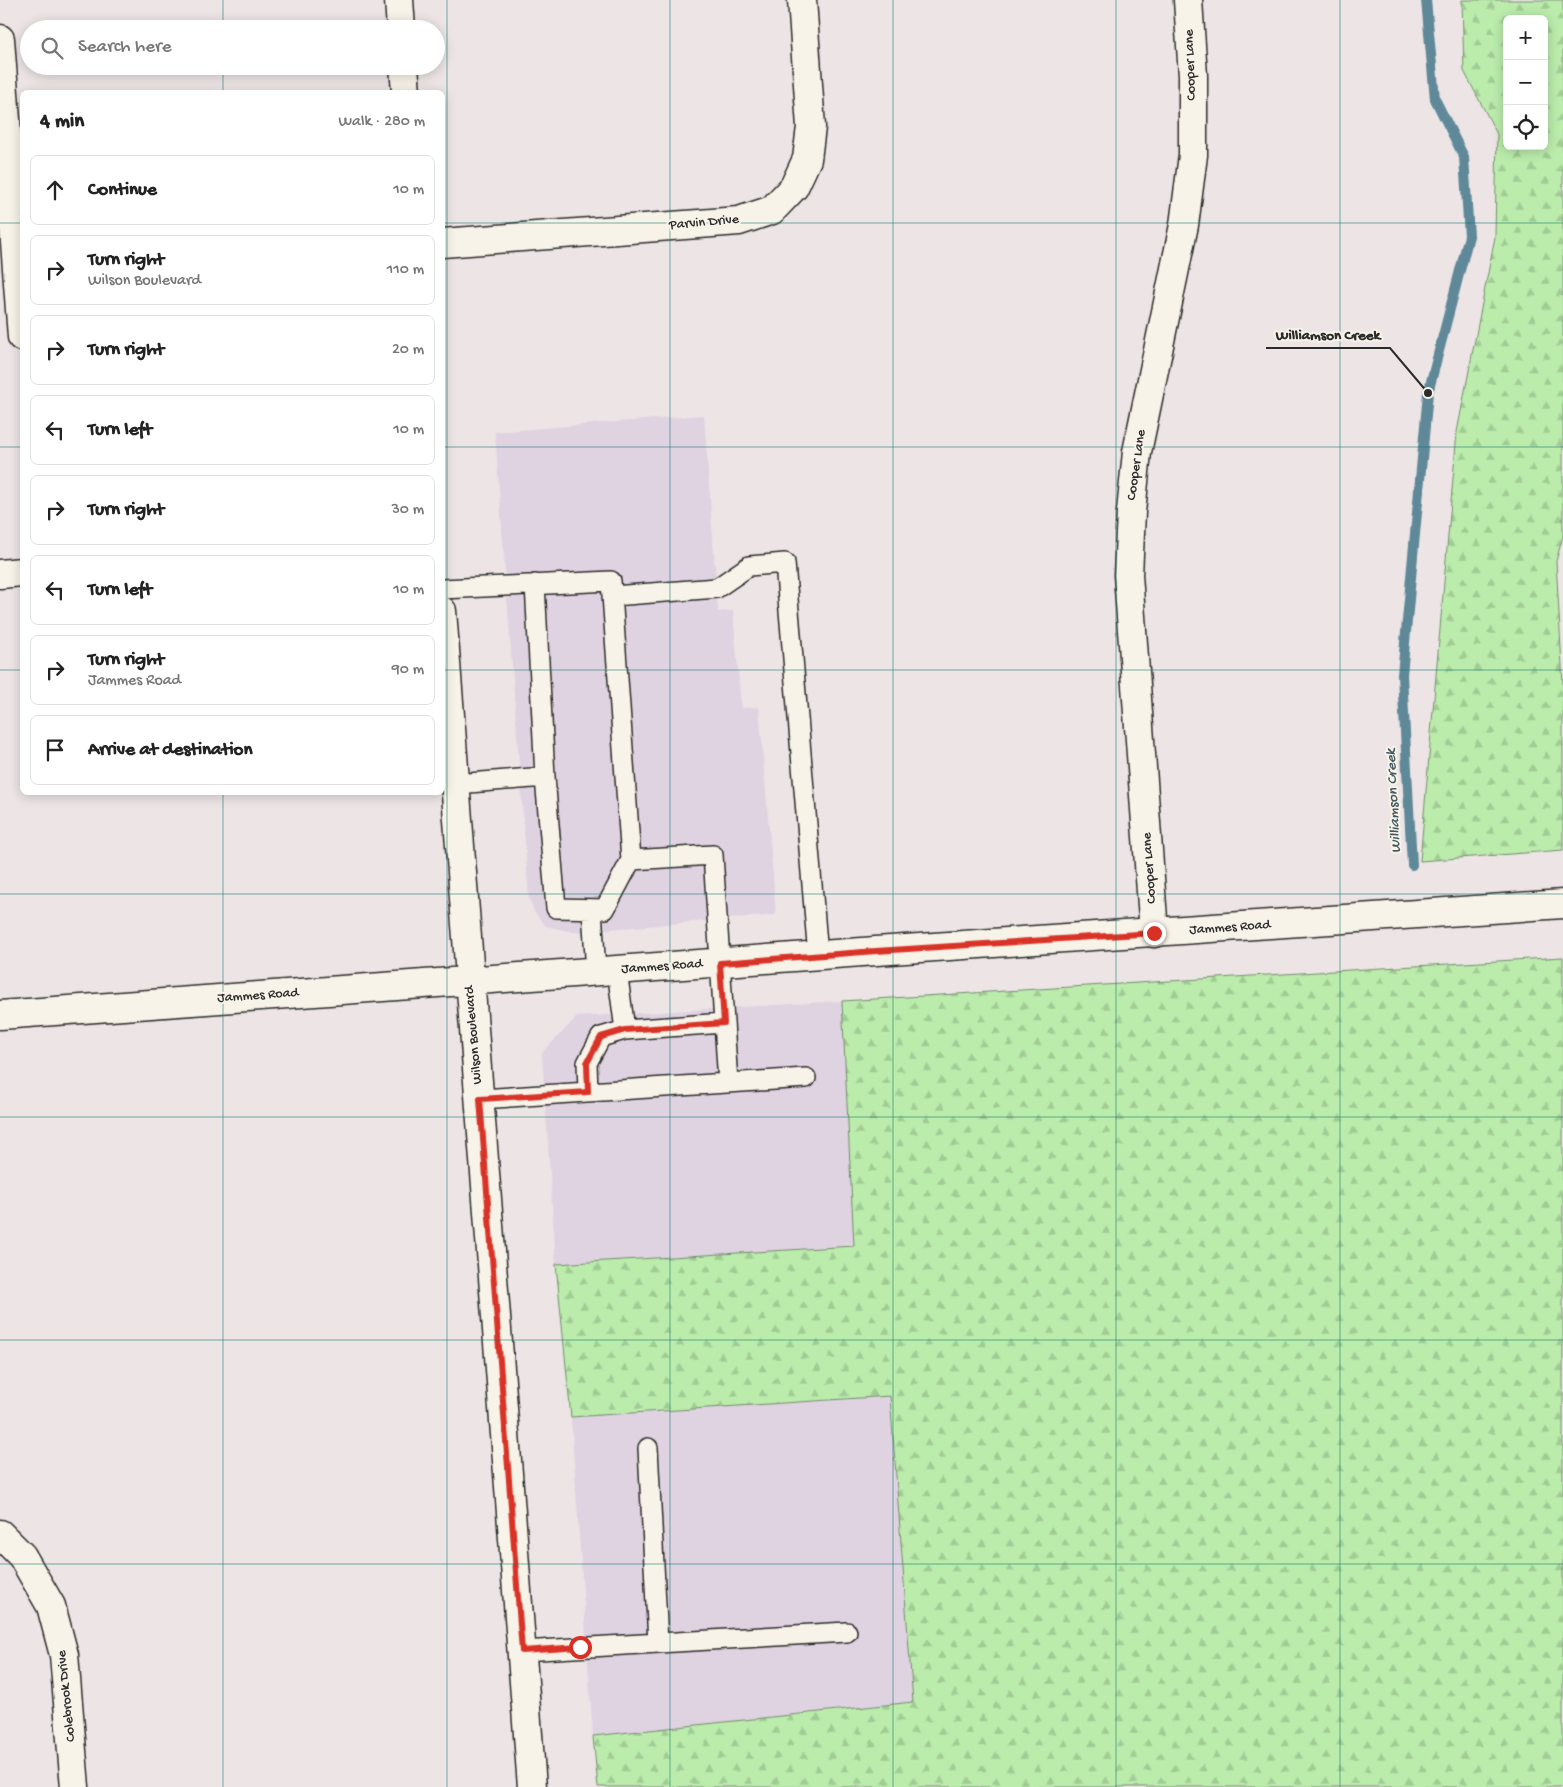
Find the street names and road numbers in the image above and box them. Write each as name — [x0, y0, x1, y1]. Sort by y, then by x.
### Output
street label: Cooper Lane — [1181, 28, 1201, 101]
street label: Parvin Drive — [667, 211, 740, 235]
street label: Cooper Lane — [1124, 428, 1150, 501]
street label: Cooper Lane — [1139, 831, 1161, 904]
street label: Jammes Road — [1189, 917, 1273, 939]
street label: Jammes Road — [621, 956, 705, 978]
street label: Wilson Boulevard — [461, 983, 487, 1085]
street label: Jammes Road — [217, 985, 301, 1007]
street label: Colebrook Drive — [54, 1649, 80, 1743]

